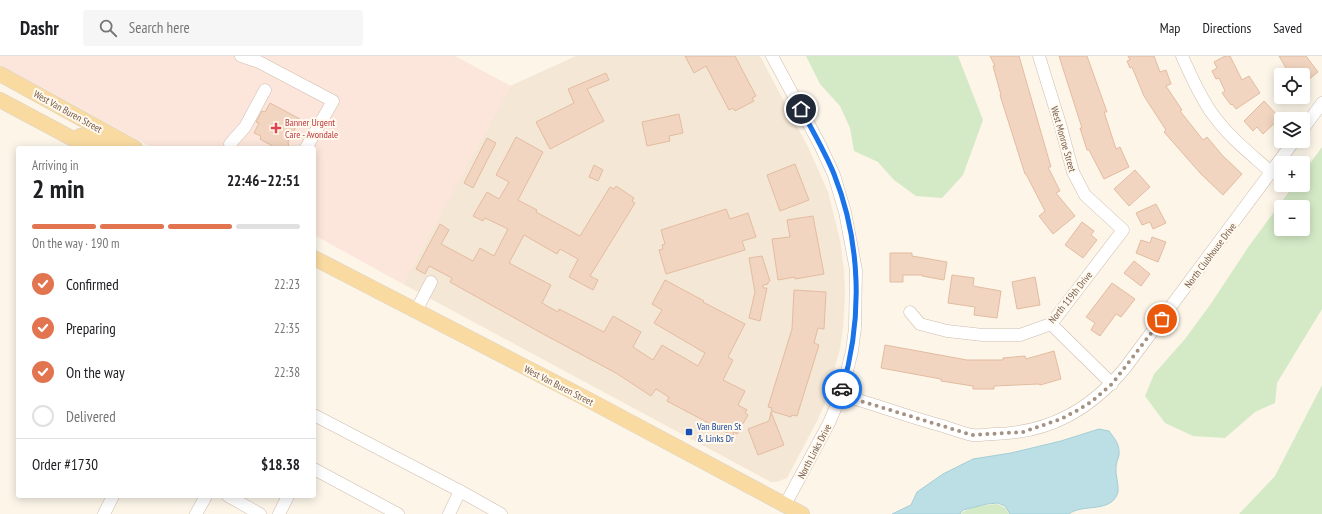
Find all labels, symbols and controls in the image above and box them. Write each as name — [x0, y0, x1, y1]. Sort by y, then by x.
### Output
search box — [83, 10, 363, 46]
text: Dashr — [20, 16, 59, 40]
icon: search — [97, 17, 119, 39]
text: Search here — [129, 18, 190, 37]
text: Map — [1160, 19, 1180, 37]
text: Directions — [1202, 19, 1251, 37]
text: Saved — [1273, 19, 1302, 37]
map controls — [1274, 68, 1310, 236]
button: locate — [1274, 68, 1310, 104]
street label: West Van Buren Street — [31, 87, 105, 136]
pin — [784, 92, 818, 126]
icon: home — [790, 98, 812, 120]
street label: West Monroe Street — [1048, 105, 1079, 174]
button: layers — [1274, 112, 1310, 148]
place label: Banner Urgent Care - Avondale — [285, 116, 338, 141]
marker: Banner Urgent Care - Avondale — [270, 122, 282, 134]
button: + — [1274, 156, 1310, 192]
text: Arriving in — [32, 157, 79, 174]
text: 22:46–22:51 — [227, 171, 300, 190]
text: 2 min — [32, 172, 85, 205]
button: − — [1274, 200, 1310, 236]
street label: North Clubhouse Drive — [1182, 220, 1239, 291]
text: On the way · 190 m — [32, 235, 119, 252]
street label: North 119th Drive — [1046, 269, 1095, 326]
icon: check — [32, 273, 54, 295]
text: Confirmed — [66, 275, 119, 294]
text: 22:23 — [274, 276, 300, 293]
pin — [1145, 302, 1179, 336]
icon: bag — [1151, 308, 1173, 330]
icon: check — [32, 317, 54, 339]
text: Preparing — [66, 319, 116, 338]
text: 22:35 — [274, 320, 300, 337]
icon: check — [32, 361, 54, 383]
street label: West Van Buren Street — [522, 362, 596, 409]
text: On the way — [66, 363, 125, 382]
text: 22:38 — [274, 364, 300, 381]
courier — [822, 369, 862, 409]
icon: car — [831, 378, 853, 400]
text: Delivered — [66, 407, 116, 426]
place label: Van Buren St & Links Dr — [696, 420, 741, 445]
street label: North Links Drive — [795, 422, 834, 481]
marker: Van Buren St & Links Dr — [684, 427, 694, 437]
text: Order #1730 — [32, 455, 98, 474]
text: $18.38 — [261, 455, 300, 474]

